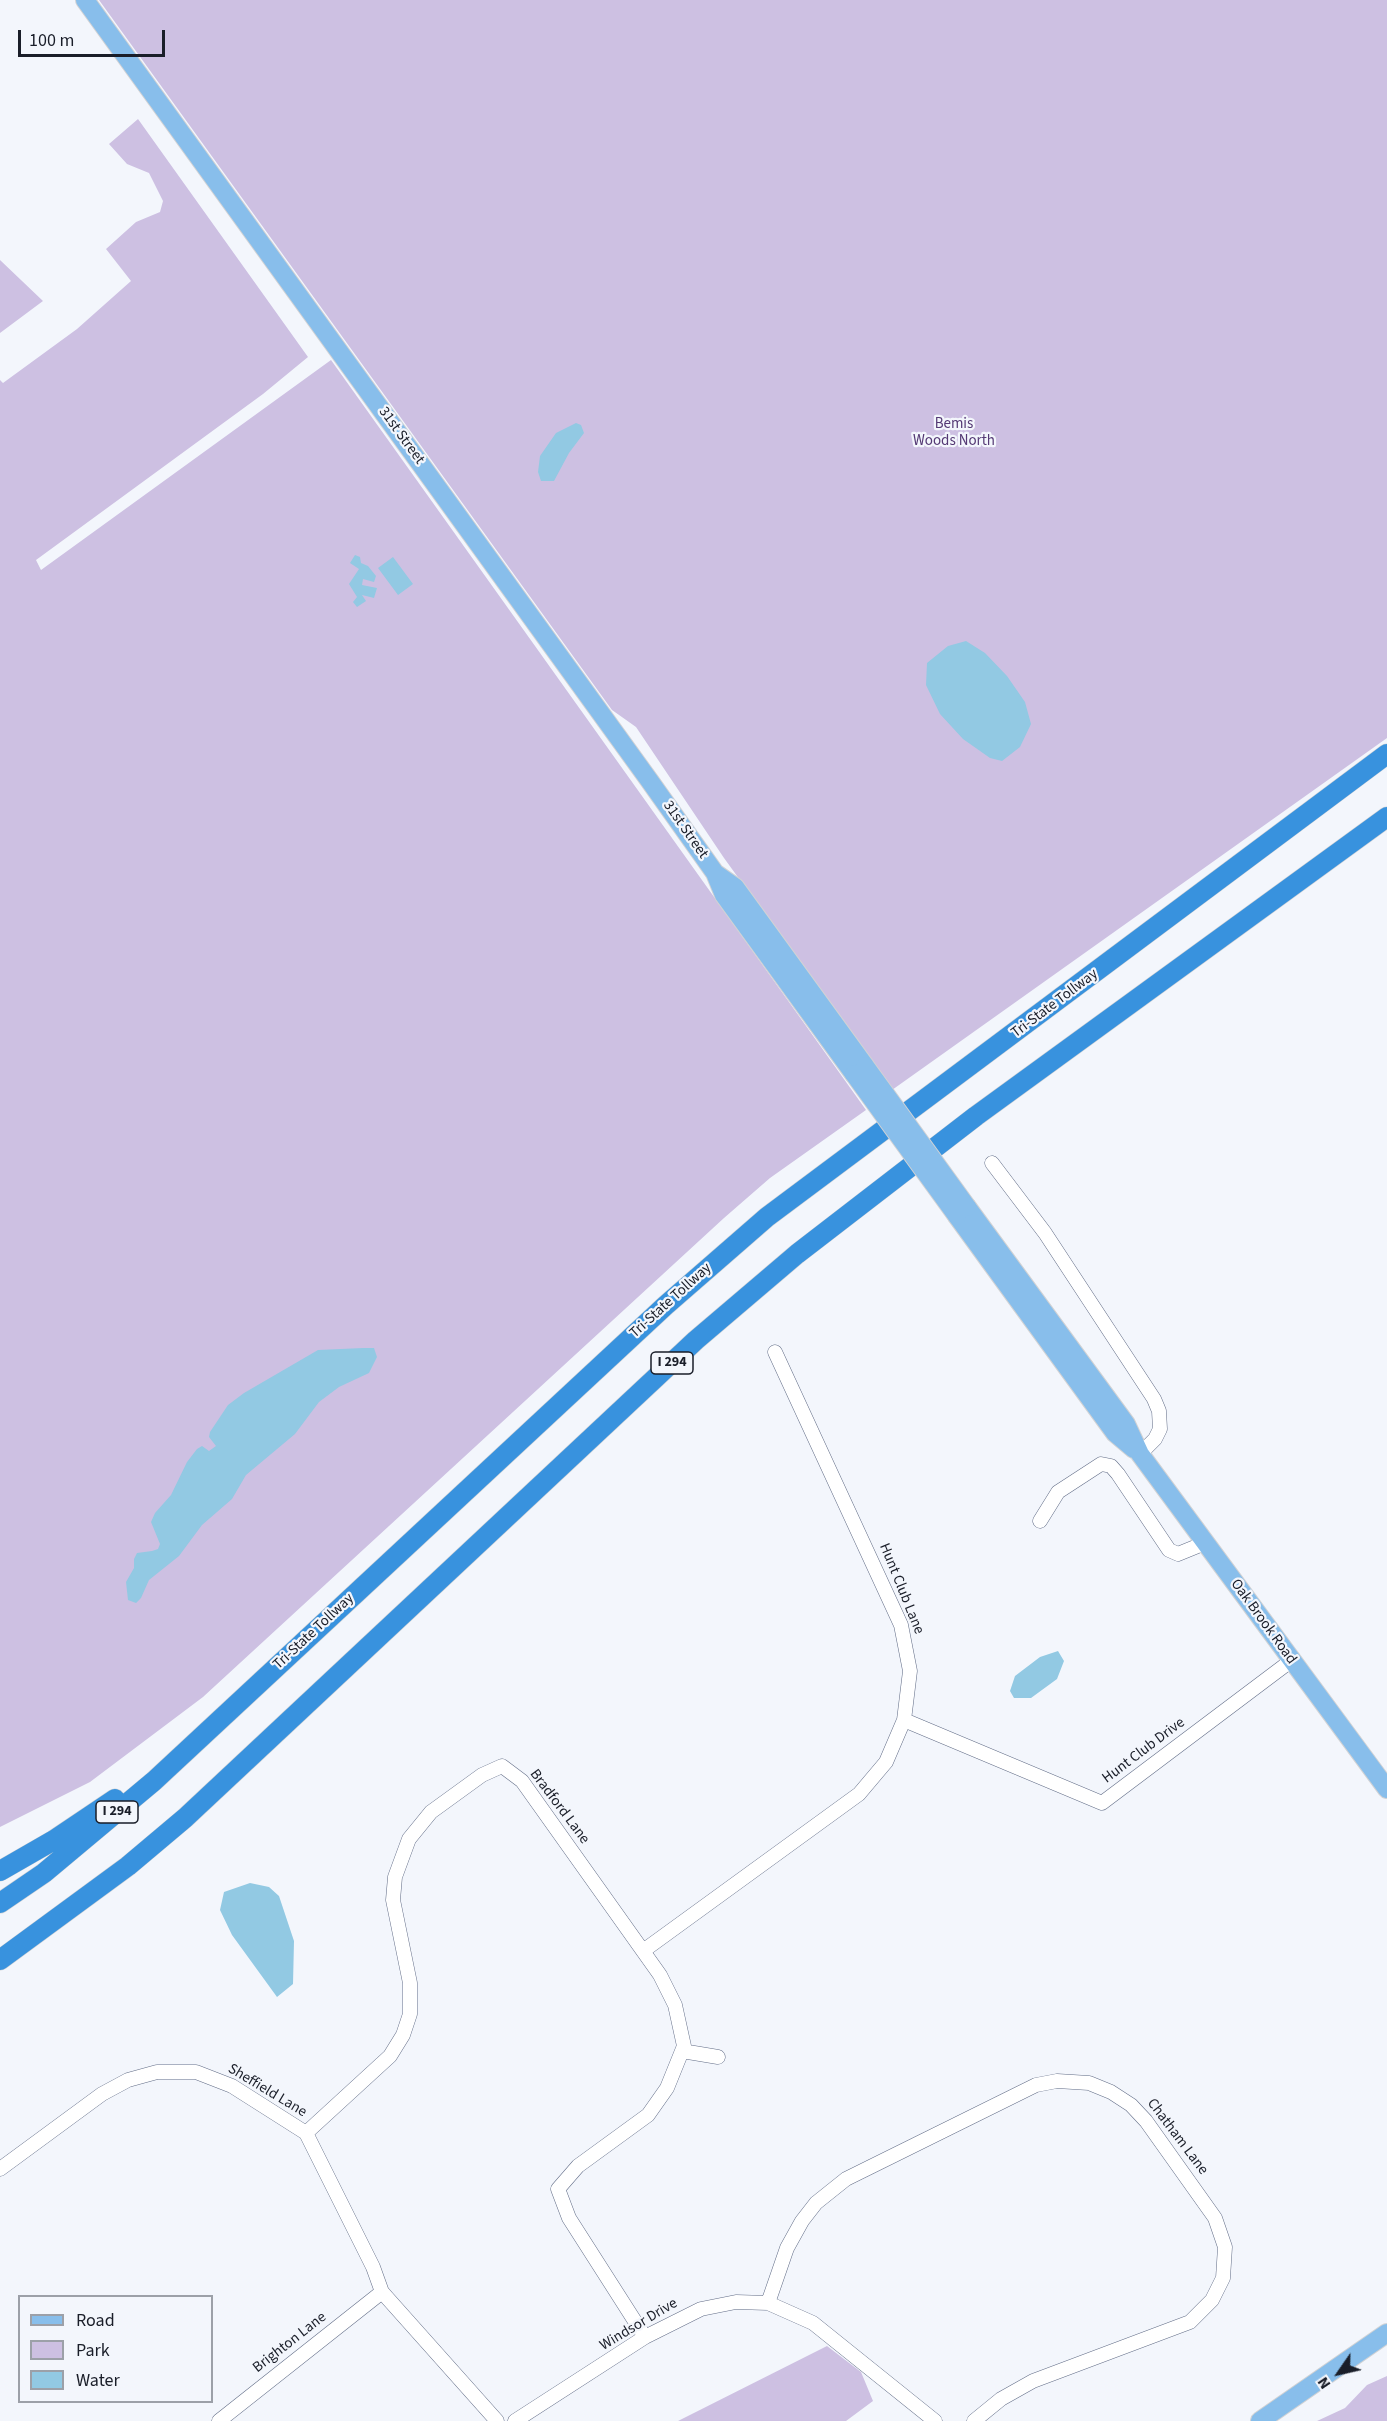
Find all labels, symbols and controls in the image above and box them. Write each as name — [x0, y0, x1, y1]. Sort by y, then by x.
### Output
scale bar — [21, 18, 168, 56]
text: 100 m — [29, 28, 74, 53]
street label: 31st Street — [374, 404, 428, 468]
park label: Bemis Woods North — [913, 416, 995, 451]
street label: 31st Street — [659, 798, 711, 862]
street label: Tri-State Tollway — [1008, 966, 1102, 1042]
street label: Tri-State Tollway — [626, 1260, 716, 1342]
road number: I 294 — [651, 1352, 693, 1374]
street label: Hunt Club Lane — [875, 1541, 927, 1637]
street label: Oak Brook Road — [1226, 1576, 1300, 1668]
street label: Tri-State Tollway — [270, 1590, 358, 1674]
street label: Hunt Club Drive — [1099, 1714, 1189, 1788]
street label: Bradford Lane — [525, 1766, 593, 1848]
road number: I 294 — [96, 1801, 138, 1823]
street label: Sheffield Lane — [224, 2060, 310, 2122]
street label: Chatham Lane — [1142, 2095, 1212, 2179]
legend — [18, 2295, 213, 2403]
street label: Windsor Drive — [597, 2295, 681, 2355]
text: Road — [76, 2308, 115, 2333]
street label: Brighton Lane — [250, 2309, 330, 2377]
text: Park — [76, 2338, 110, 2363]
north arrow — [1309, 2343, 1369, 2403]
text: Water — [76, 2368, 120, 2393]
text: N — [1312, 2373, 1336, 2394]

